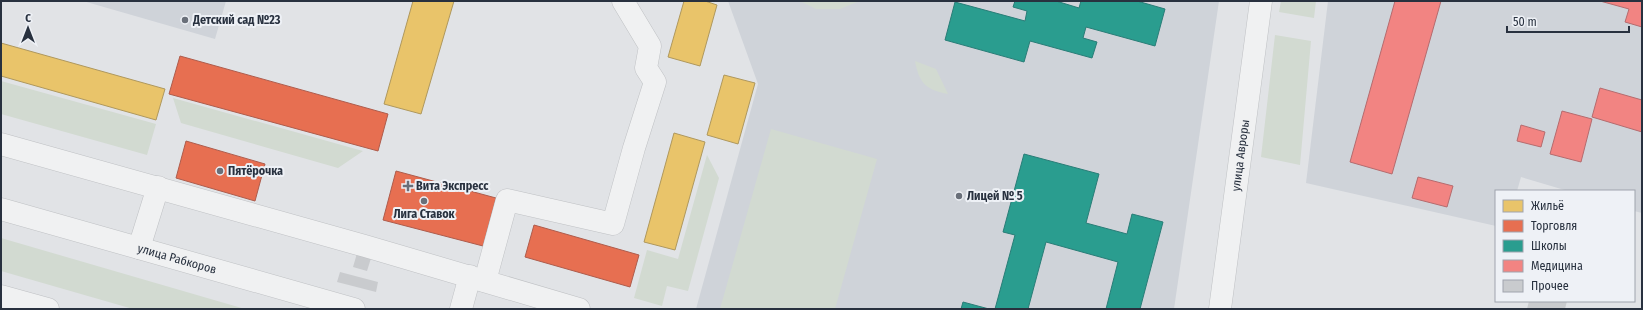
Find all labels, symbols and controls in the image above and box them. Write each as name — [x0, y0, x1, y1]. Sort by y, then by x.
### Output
north arrow — [8, 8, 48, 48]
scale bar — [1507, 8, 1629, 34]
text: С — [25, 12, 31, 25]
place label: Детский сад №23 — [192, 13, 281, 27]
marker: Детский сад №23 — [180, 15, 190, 25]
text: 50 m — [1513, 15, 1537, 29]
street label: улица Авроры — [1229, 119, 1252, 192]
place label: Пятёрочка — [228, 164, 283, 178]
marker: Пятёрочка — [215, 166, 225, 176]
place label: Вита Экспресс — [416, 179, 489, 193]
marker: Вита Экспресс — [403, 181, 413, 191]
place label: Лицей № 5 — [967, 189, 1023, 203]
legend — [1495, 190, 1635, 302]
marker: Лицей № 5 — [954, 191, 964, 201]
marker: Лига Ставок — [419, 196, 429, 206]
text: Жильё — [1531, 199, 1564, 213]
place label: Лига Ставок — [393, 207, 456, 221]
text: Торговля — [1531, 219, 1577, 233]
text: Школы — [1531, 239, 1567, 253]
street label: улица Рабкоров — [136, 241, 218, 277]
text: Медицина — [1531, 259, 1583, 273]
text: Прочее — [1531, 279, 1569, 293]

